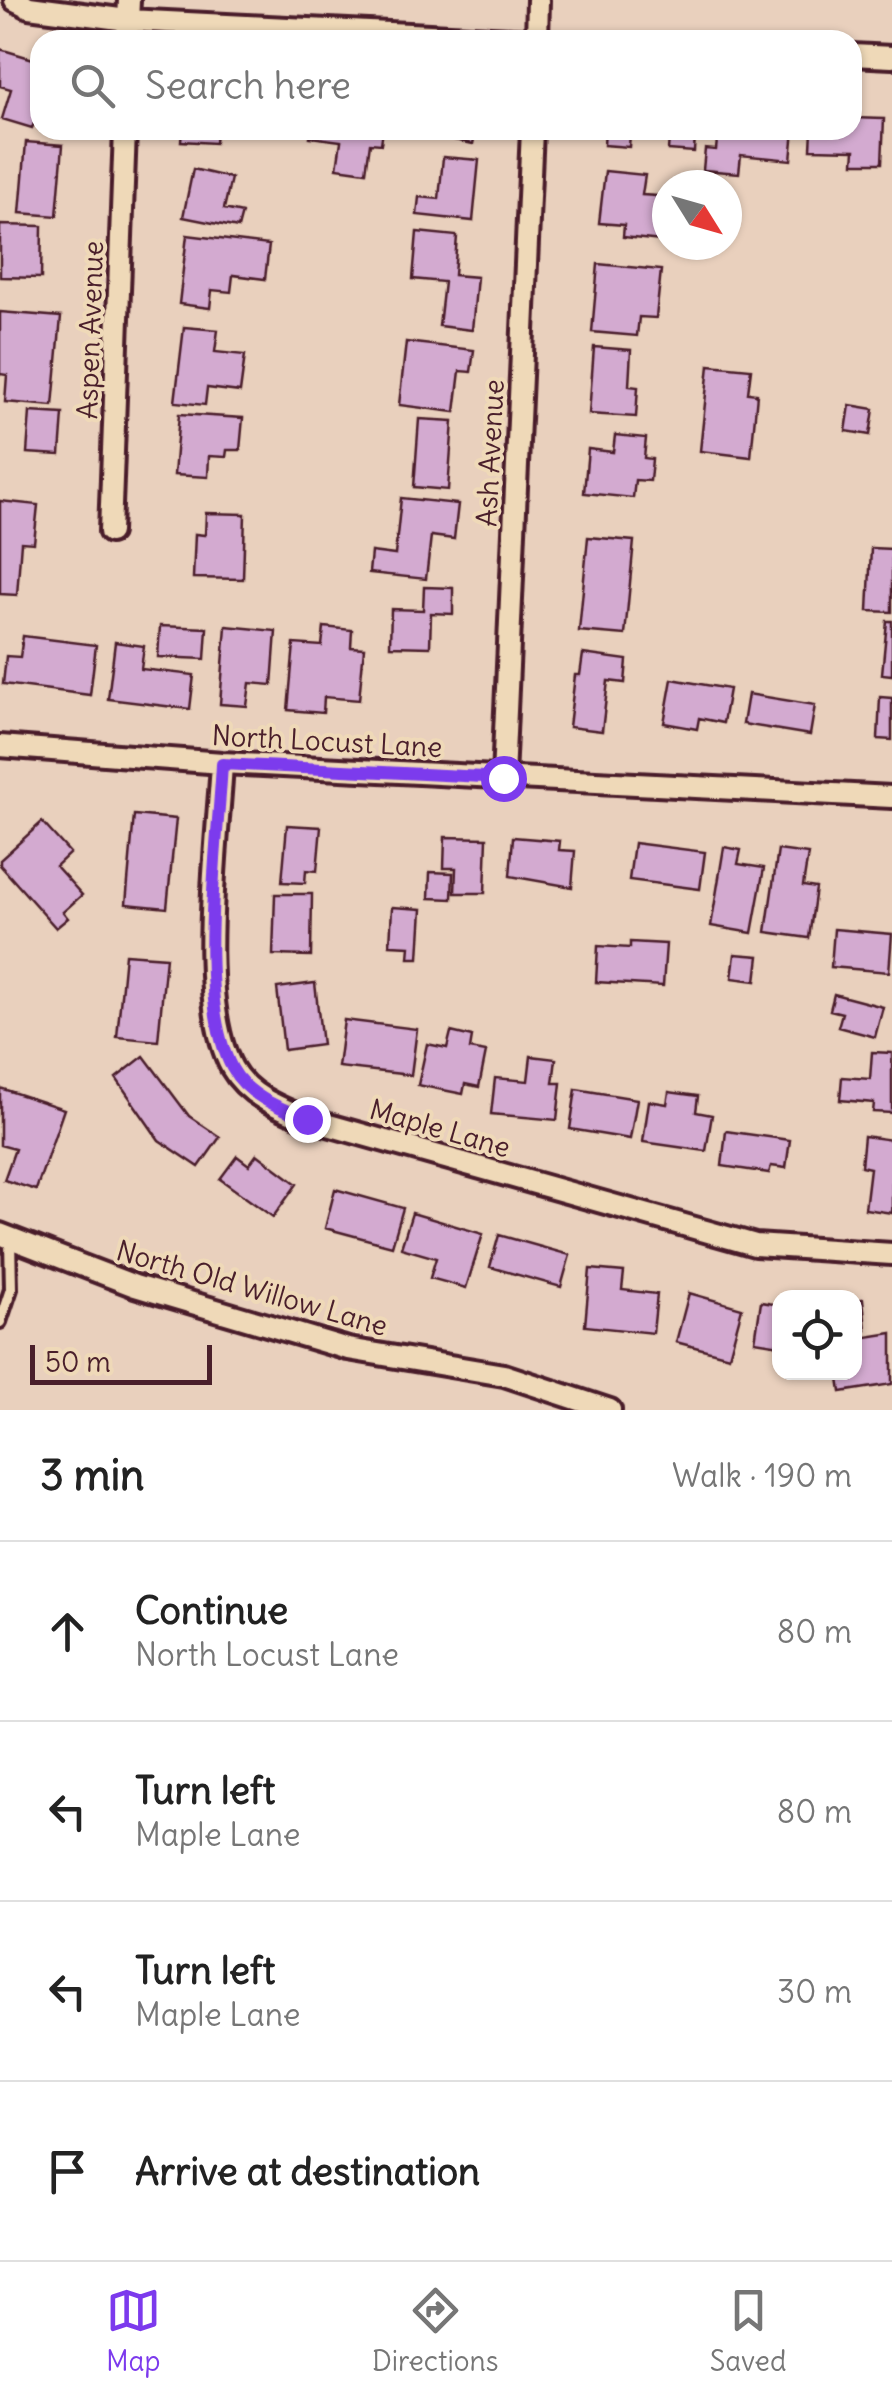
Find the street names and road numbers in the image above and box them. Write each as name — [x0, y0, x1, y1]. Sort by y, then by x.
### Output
street label: Aspen Avenue — [69, 240, 111, 420]
street label: Ash Avenue — [468, 378, 512, 528]
street label: North Locust Lane — [211, 717, 443, 765]
street label: Maple Lane — [365, 1091, 515, 1165]
street label: North Old Willow Lane — [112, 1232, 392, 1344]

